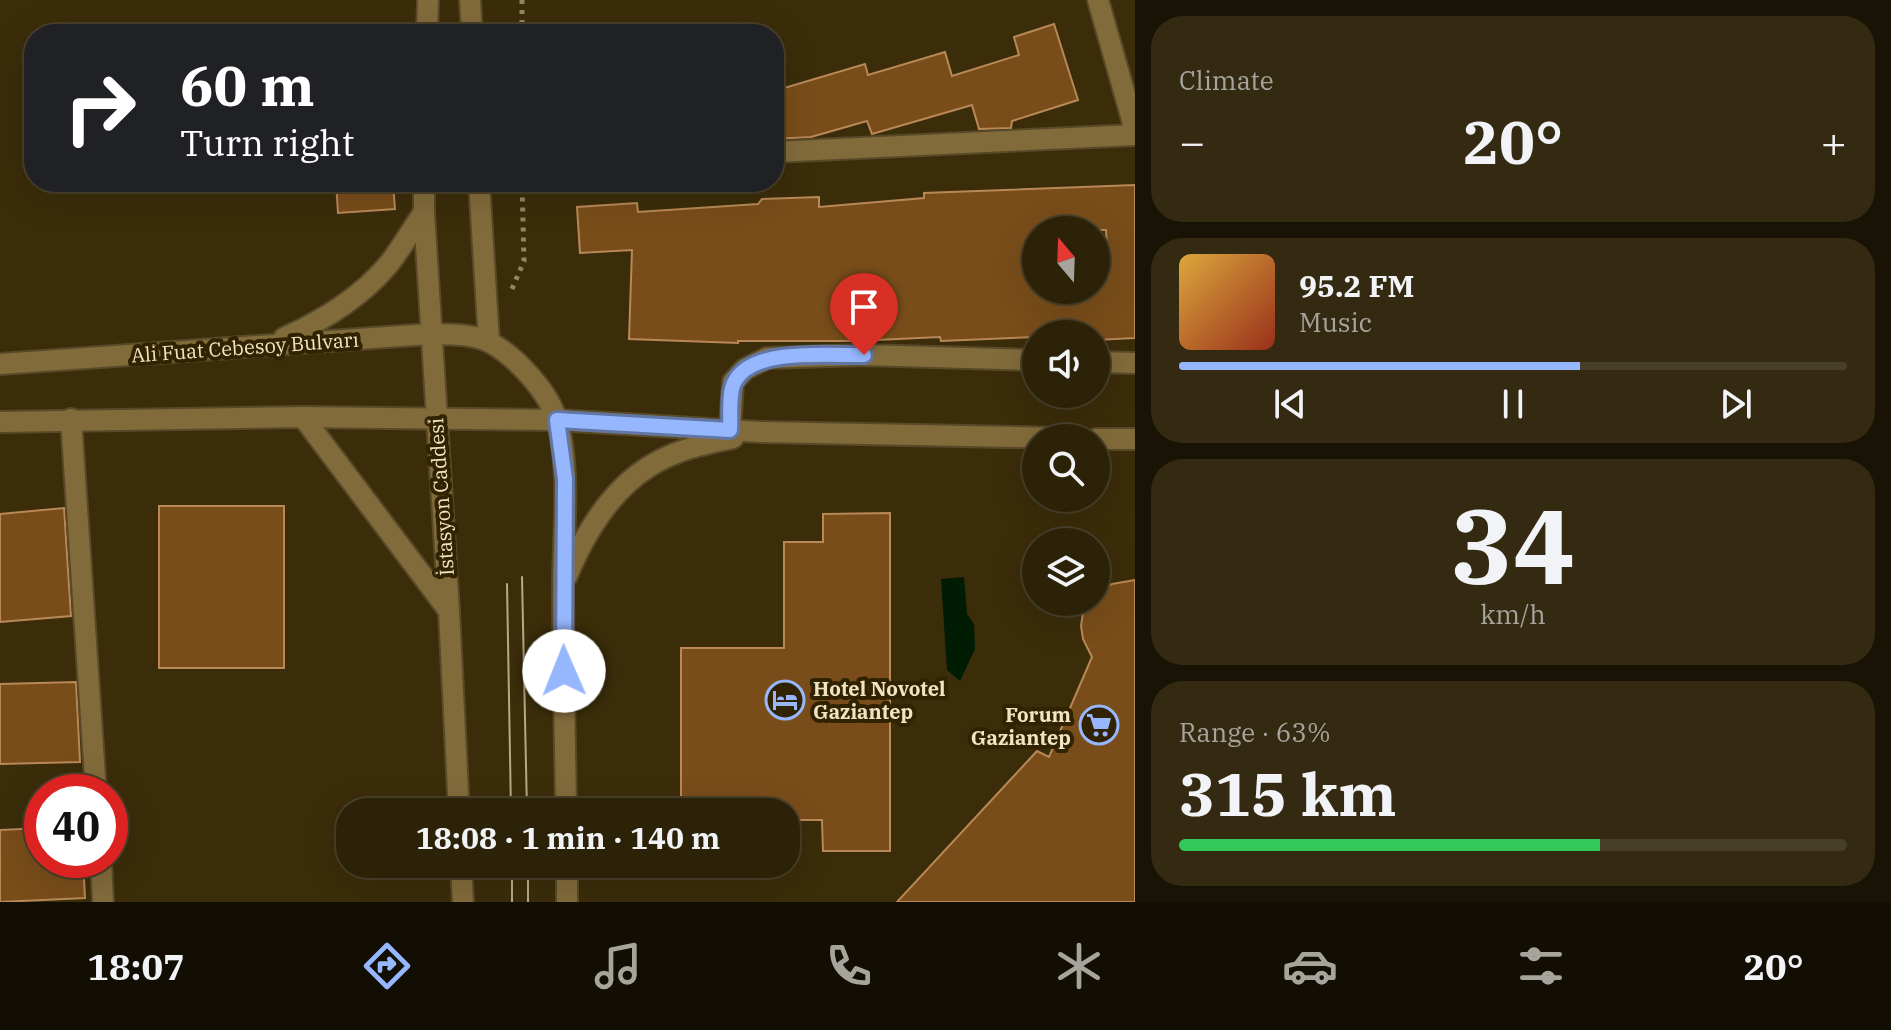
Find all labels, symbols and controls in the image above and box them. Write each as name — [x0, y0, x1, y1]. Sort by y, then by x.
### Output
text: 60 m — [180, 49, 315, 121]
icon: right — [48, 56, 152, 160]
text: Climate — [1179, 63, 1274, 97]
text: 20° — [1463, 102, 1563, 181]
text: − — [1179, 113, 1205, 170]
text: + — [1821, 113, 1847, 170]
text: Turn right — [180, 119, 354, 166]
north arrow — [1022, 216, 1110, 304]
map controls — [1022, 216, 1110, 616]
text: 95.2 FM — [1299, 266, 1414, 305]
pin — [830, 273, 898, 355]
icon: arrive — [842, 285, 886, 329]
text: Music — [1299, 305, 1372, 339]
button: sound — [1022, 320, 1110, 408]
street label: Ali Fuat Cebesoy Bulvarı — [130, 326, 360, 368]
icon: previous — [1268, 382, 1312, 426]
icon: pause — [1491, 382, 1535, 426]
icon: next — [1714, 382, 1758, 426]
street label: İstasyon Caddesi — [422, 417, 460, 577]
button: search — [1022, 424, 1110, 512]
text: 34 — [1451, 477, 1575, 613]
button: layers — [1022, 528, 1110, 616]
text: km/h — [1480, 597, 1546, 631]
position arrow — [522, 629, 606, 713]
place label: Hotel Novotel Gaziantep — [813, 675, 946, 725]
hotel icon: Hotel Novotel Gaziantep — [764, 679, 806, 721]
place label: Forum Gaziantep — [971, 701, 1071, 751]
supermarket icon: Forum Gaziantep — [1078, 704, 1120, 746]
text: Range · 63% — [1179, 715, 1331, 749]
text: 315 km — [1179, 754, 1397, 833]
speed limit sign: 40 — [24, 774, 128, 878]
text: 18:08 · 1 min · 140 m — [416, 818, 720, 857]
icon: directions — [359, 938, 415, 994]
icon: music — [590, 938, 646, 994]
icon: phone — [821, 938, 877, 994]
icon: climate — [1051, 938, 1107, 994]
icon: car — [1282, 938, 1338, 994]
icon: filters — [1513, 938, 1569, 994]
text: 18:07 — [87, 943, 185, 990]
text: 20° — [1743, 943, 1804, 990]

